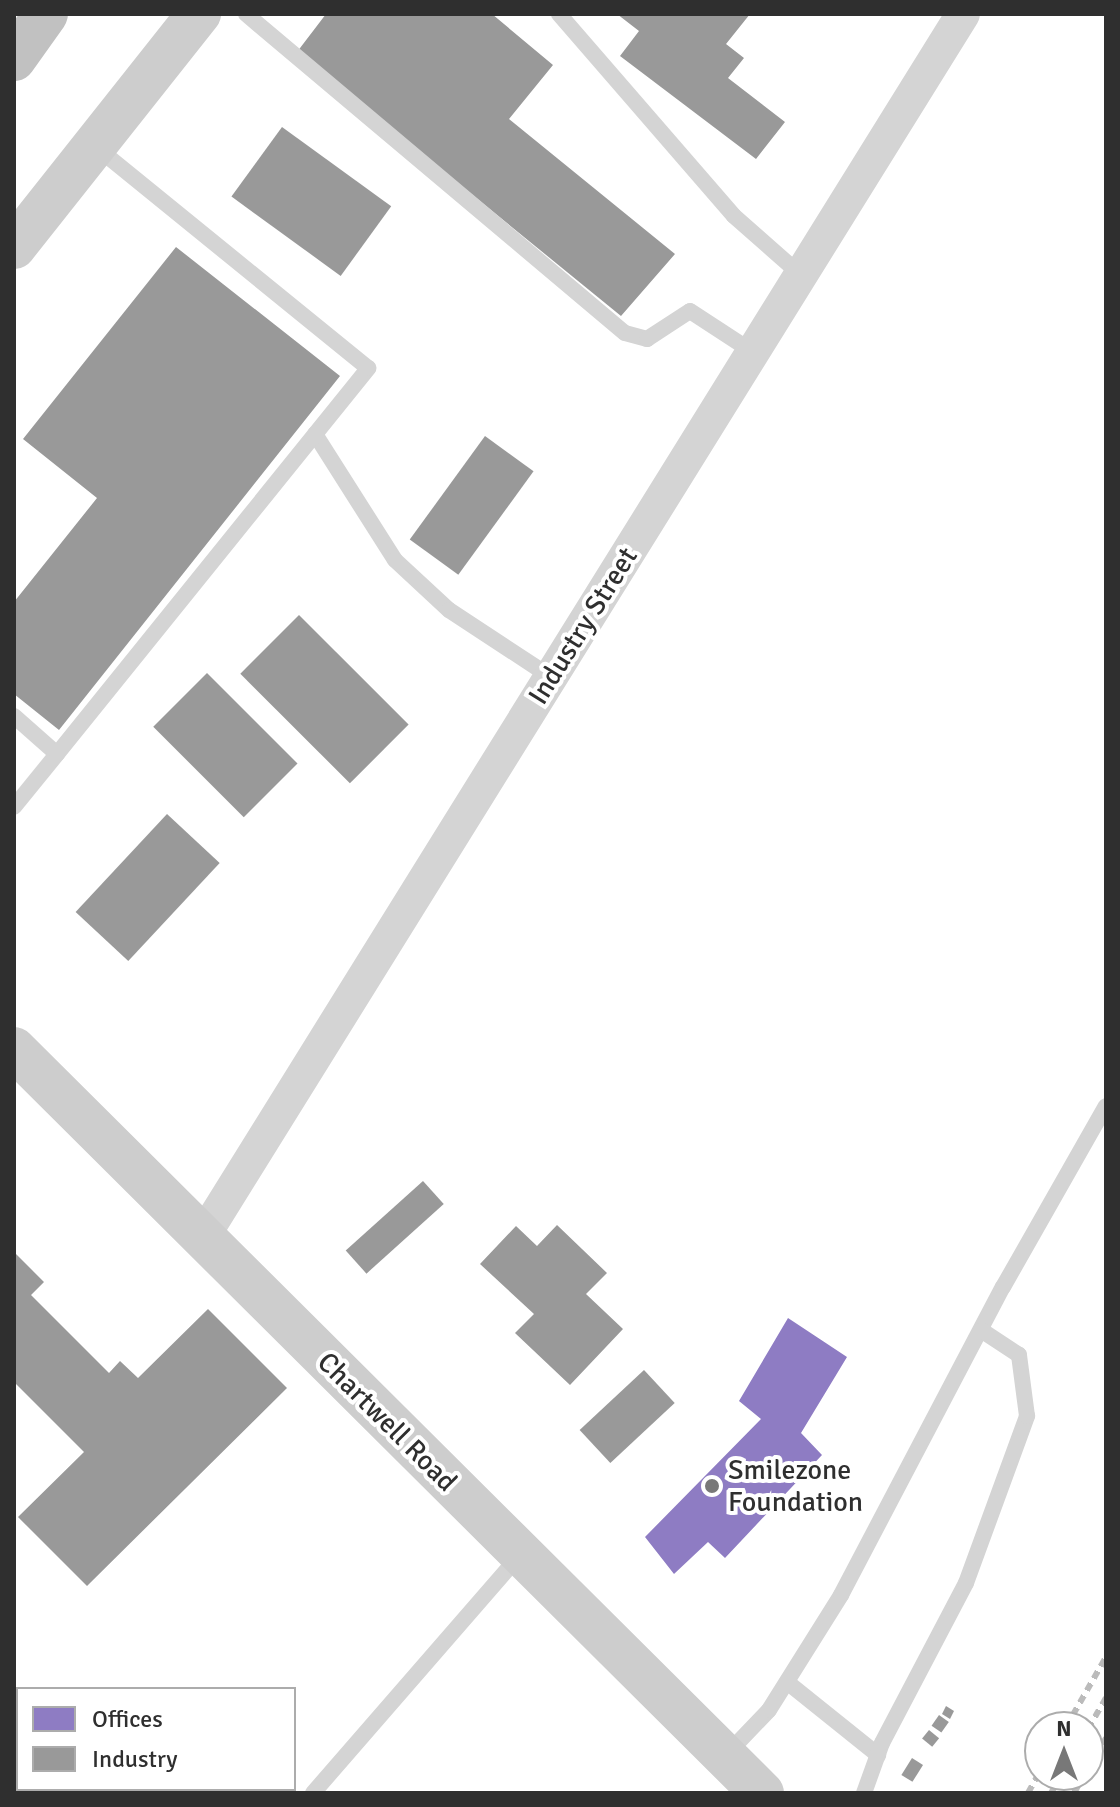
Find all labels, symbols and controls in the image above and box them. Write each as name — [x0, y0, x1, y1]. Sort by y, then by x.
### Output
street label: Industry Street — [521, 541, 645, 711]
street label: Chartwell Road — [310, 1345, 464, 1499]
place label: Smilezone Foundation — [728, 1453, 863, 1519]
marker: Smilezone Foundation — [703, 1477, 721, 1495]
legend — [16, 1687, 296, 1791]
text: Offices — [92, 1704, 163, 1734]
north arrow — [1024, 1711, 1104, 1791]
text: N — [1056, 1715, 1072, 1742]
text: Industry — [92, 1744, 178, 1774]

